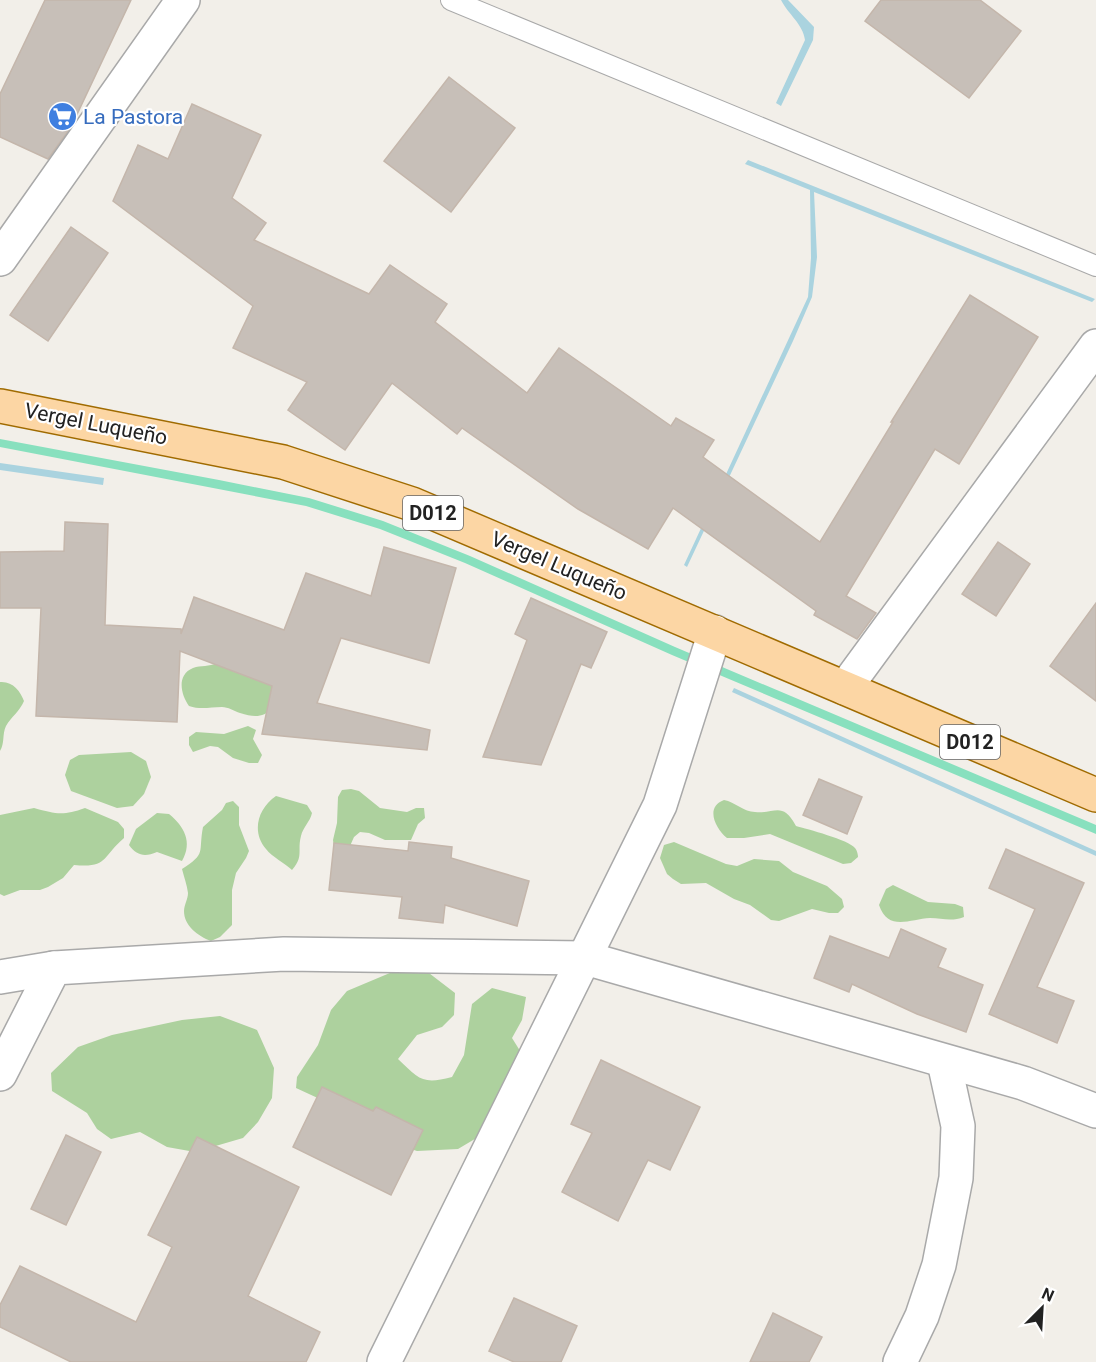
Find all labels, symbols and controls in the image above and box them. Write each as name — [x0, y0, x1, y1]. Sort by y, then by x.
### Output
supermarket icon: La Pastora — [46, 101, 78, 133]
place label: La Pastora — [83, 105, 183, 129]
street label: Vergel Luqueño — [23, 398, 169, 450]
road number: D012 — [403, 496, 463, 530]
street label: Vergel Luqueño — [488, 527, 630, 605]
road number: D012 — [940, 725, 1000, 759]
north arrow — [1012, 1278, 1072, 1338]
text: N — [1039, 1284, 1057, 1306]

